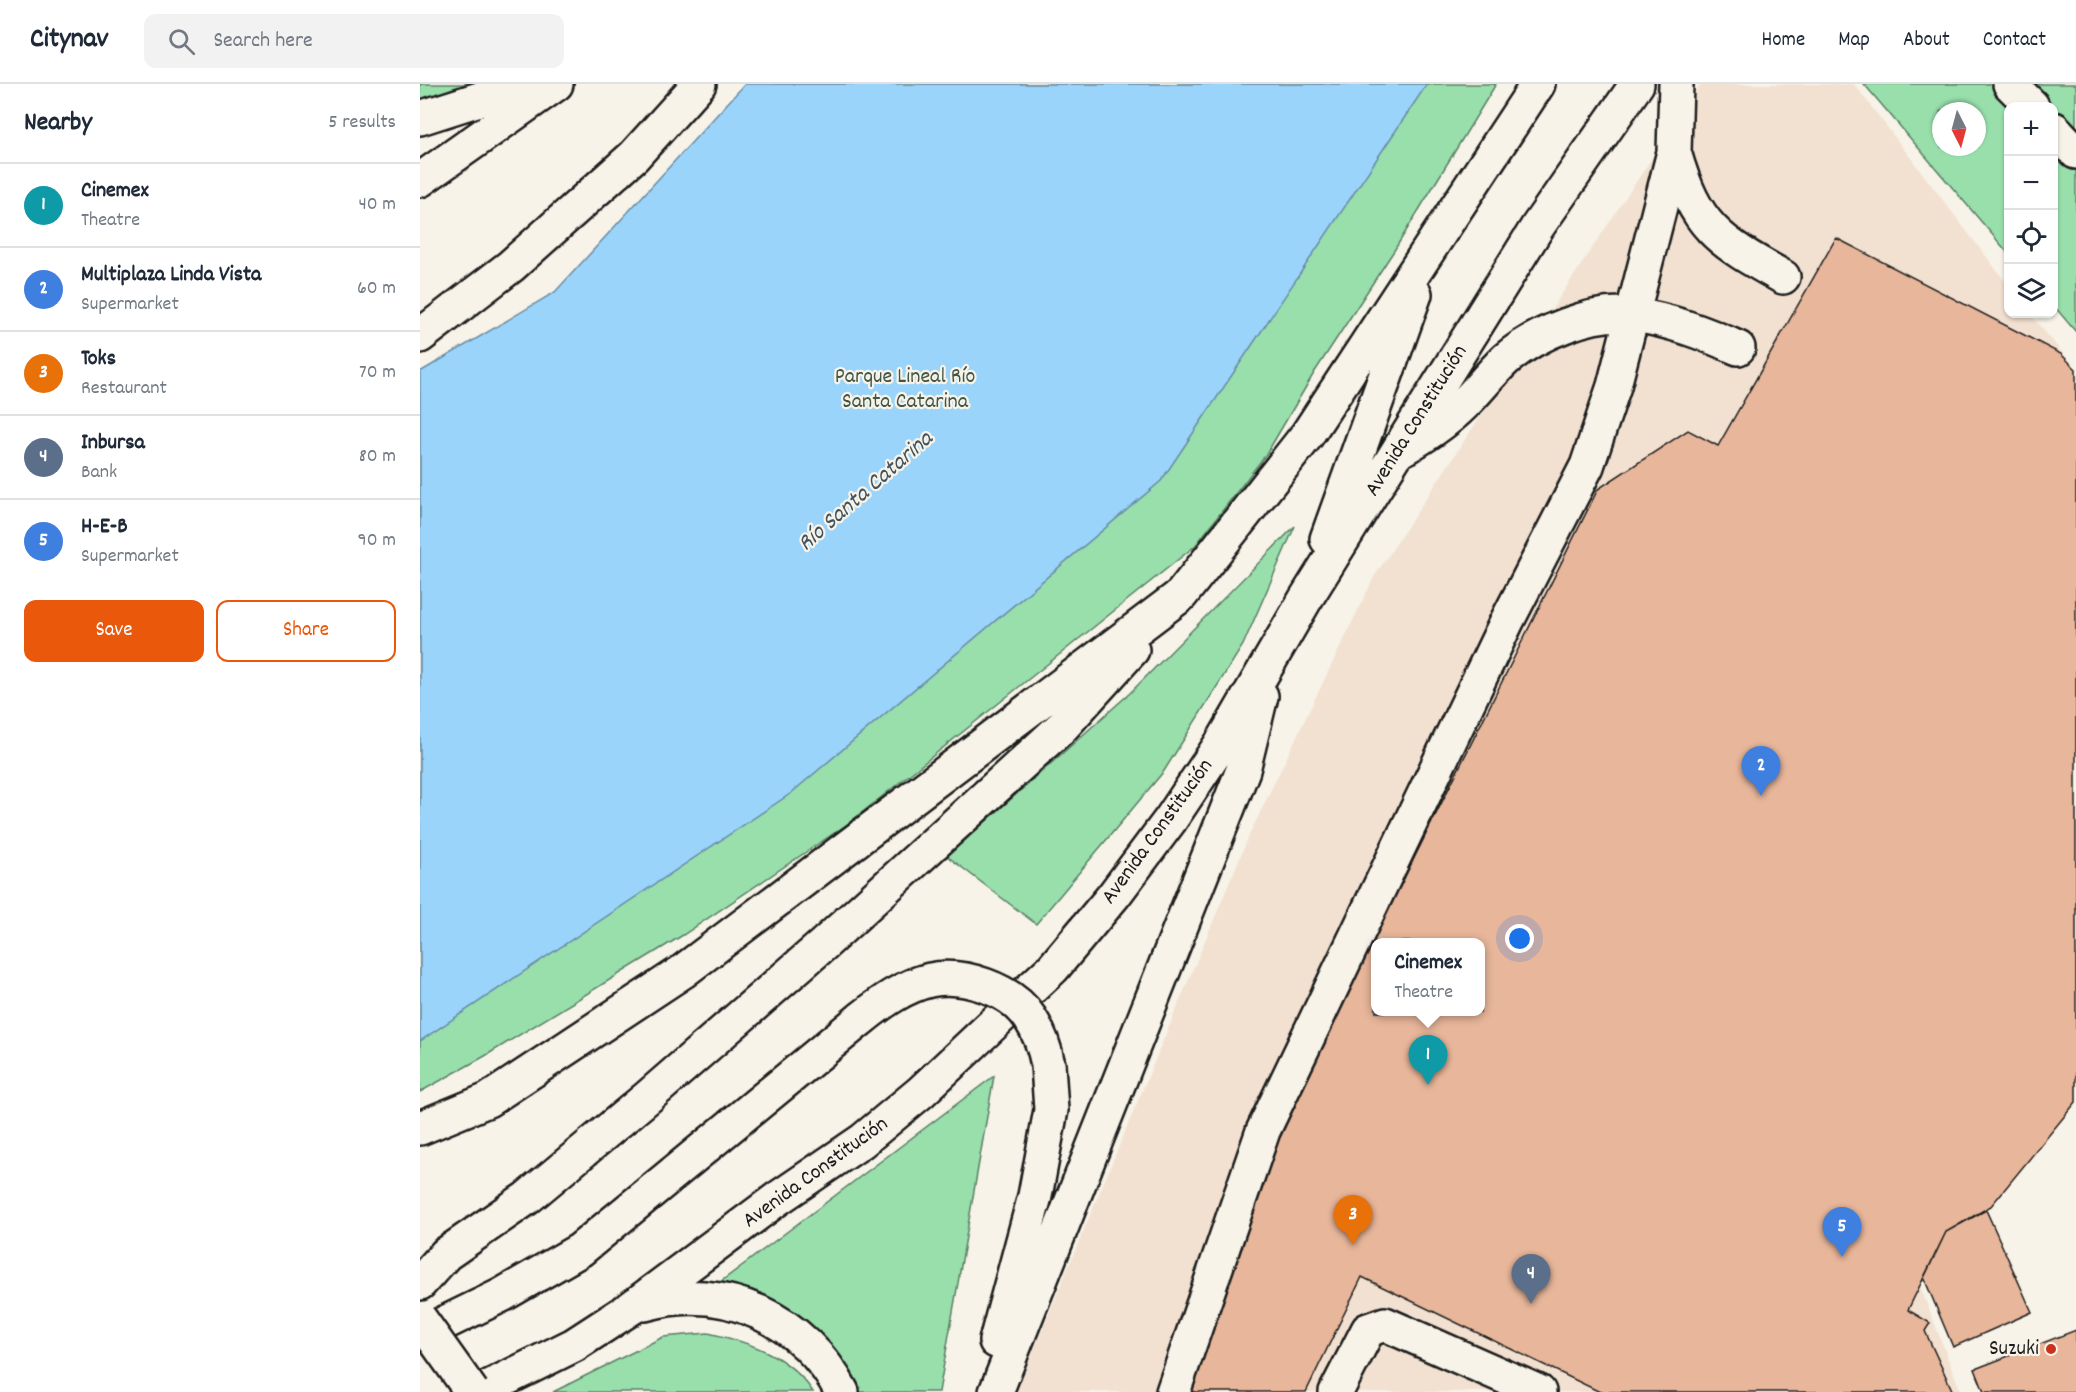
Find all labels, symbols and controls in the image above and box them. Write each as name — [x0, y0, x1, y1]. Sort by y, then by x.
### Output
search box — [144, 14, 564, 68]
text: Citynav — [30, 21, 108, 61]
icon: search — [165, 25, 198, 58]
text: Search here — [213, 26, 313, 57]
text: Home — [1761, 26, 1805, 56]
text: Map — [1838, 26, 1870, 56]
text: About — [1903, 26, 1950, 56]
text: Contact — [1983, 26, 2046, 56]
north arrow — [1932, 102, 1986, 156]
map controls — [2004, 102, 2058, 318]
button: + — [2004, 102, 2058, 156]
text: Nearby — [24, 105, 92, 142]
text: 5 results — [328, 109, 396, 137]
button: − — [2004, 156, 2058, 210]
text: Cinemex — [81, 176, 149, 207]
text: 1 — [41, 191, 46, 219]
text: 40 m — [358, 191, 396, 219]
text: Theatre — [81, 207, 140, 235]
button: locate — [2004, 210, 2058, 264]
text: Multiplaza Linda Vista — [81, 260, 261, 291]
button: layers — [2004, 264, 2058, 318]
text: 2 — [39, 275, 48, 303]
text: 60 m — [357, 275, 396, 303]
text: Supermarket — [81, 291, 179, 319]
street label: Avenida Constitución — [1358, 339, 1476, 503]
text: Toks — [81, 344, 116, 375]
text: 3 — [39, 359, 48, 387]
text: 70 m — [359, 359, 396, 387]
park label: Parque Lineal Río Santa Catarina — [835, 362, 975, 418]
text: Restaurant — [81, 375, 167, 403]
water label: Río Santa Catarina — [791, 422, 942, 560]
text: Inbursa — [81, 428, 145, 459]
text: 4 — [39, 443, 48, 471]
text: 80 m — [359, 443, 396, 471]
text: Bank — [81, 459, 117, 487]
text: H-E-B — [81, 512, 128, 543]
text: 5 — [39, 527, 48, 555]
text: 90 m — [358, 527, 396, 555]
text: Supermarket — [81, 543, 179, 571]
button: Save — [24, 600, 204, 662]
button: Share — [216, 600, 396, 662]
pin: 2 — [1742, 746, 1780, 796]
street label: Avenida Constitución — [1095, 753, 1221, 911]
your location — [1505, 924, 1534, 953]
popup — [1371, 938, 1485, 1016]
text: Cinemex — [1394, 948, 1462, 979]
text: Theatre — [1394, 979, 1453, 1007]
pin: 1 — [1408, 1036, 1448, 1085]
street label: Avenida Constitución — [737, 1110, 895, 1236]
pin: 3 — [1334, 1196, 1372, 1245]
pin: 5 — [1822, 1208, 1862, 1257]
pin: 4 — [1512, 1254, 1550, 1304]
place label: Suzuki — [1989, 1334, 2039, 1365]
marker: Suzuki — [2044, 1342, 2058, 1356]

